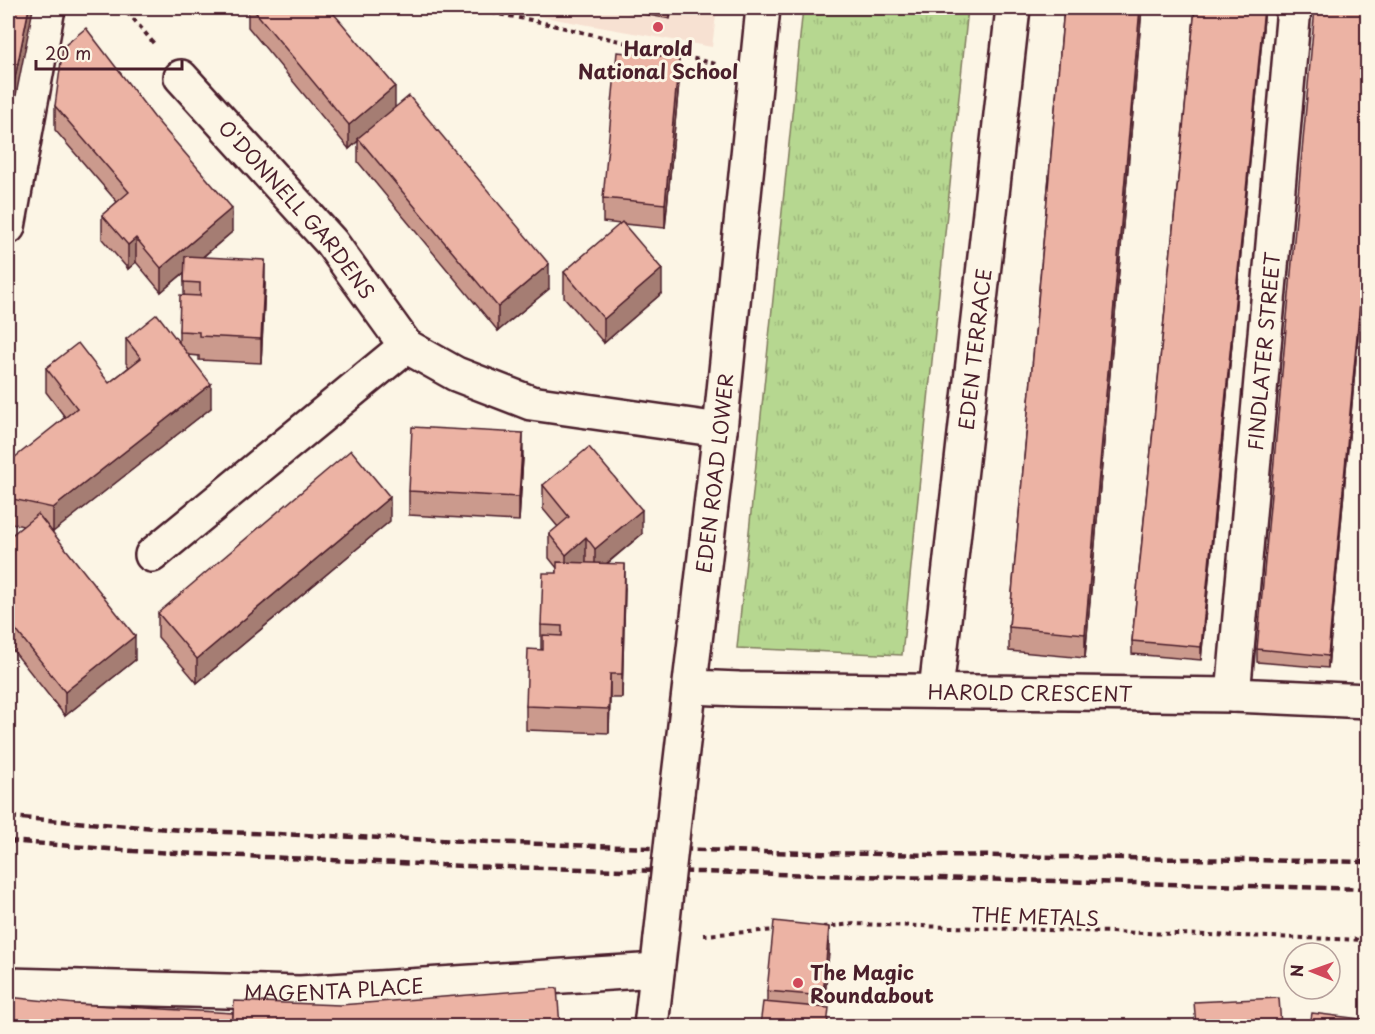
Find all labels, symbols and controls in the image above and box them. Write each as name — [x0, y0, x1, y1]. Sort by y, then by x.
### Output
marker: Harold National School — [651, 20, 665, 34]
scale bar — [36, 33, 182, 71]
place label: Harold National School — [578, 33, 738, 86]
text: 20 m — [45, 39, 91, 66]
street label: O'DONNELL GARDENS — [212, 113, 382, 305]
street label: FINDLATER STREET — [1240, 251, 1287, 452]
street label: EDEN TERRACE — [951, 267, 999, 431]
street label: EDEN ROAD LOWER — [688, 372, 741, 575]
street label: HAROLD CRESCENT — [927, 676, 1133, 709]
street label: THE METALS — [971, 899, 1099, 933]
north arrow — [1282, 941, 1342, 1001]
place label: The Magic Roundabout — [810, 957, 934, 1010]
text: N — [1284, 964, 1308, 977]
street label: MAGENTA PLACE — [244, 970, 425, 1008]
marker: The Magic Roundabout — [791, 976, 805, 990]

